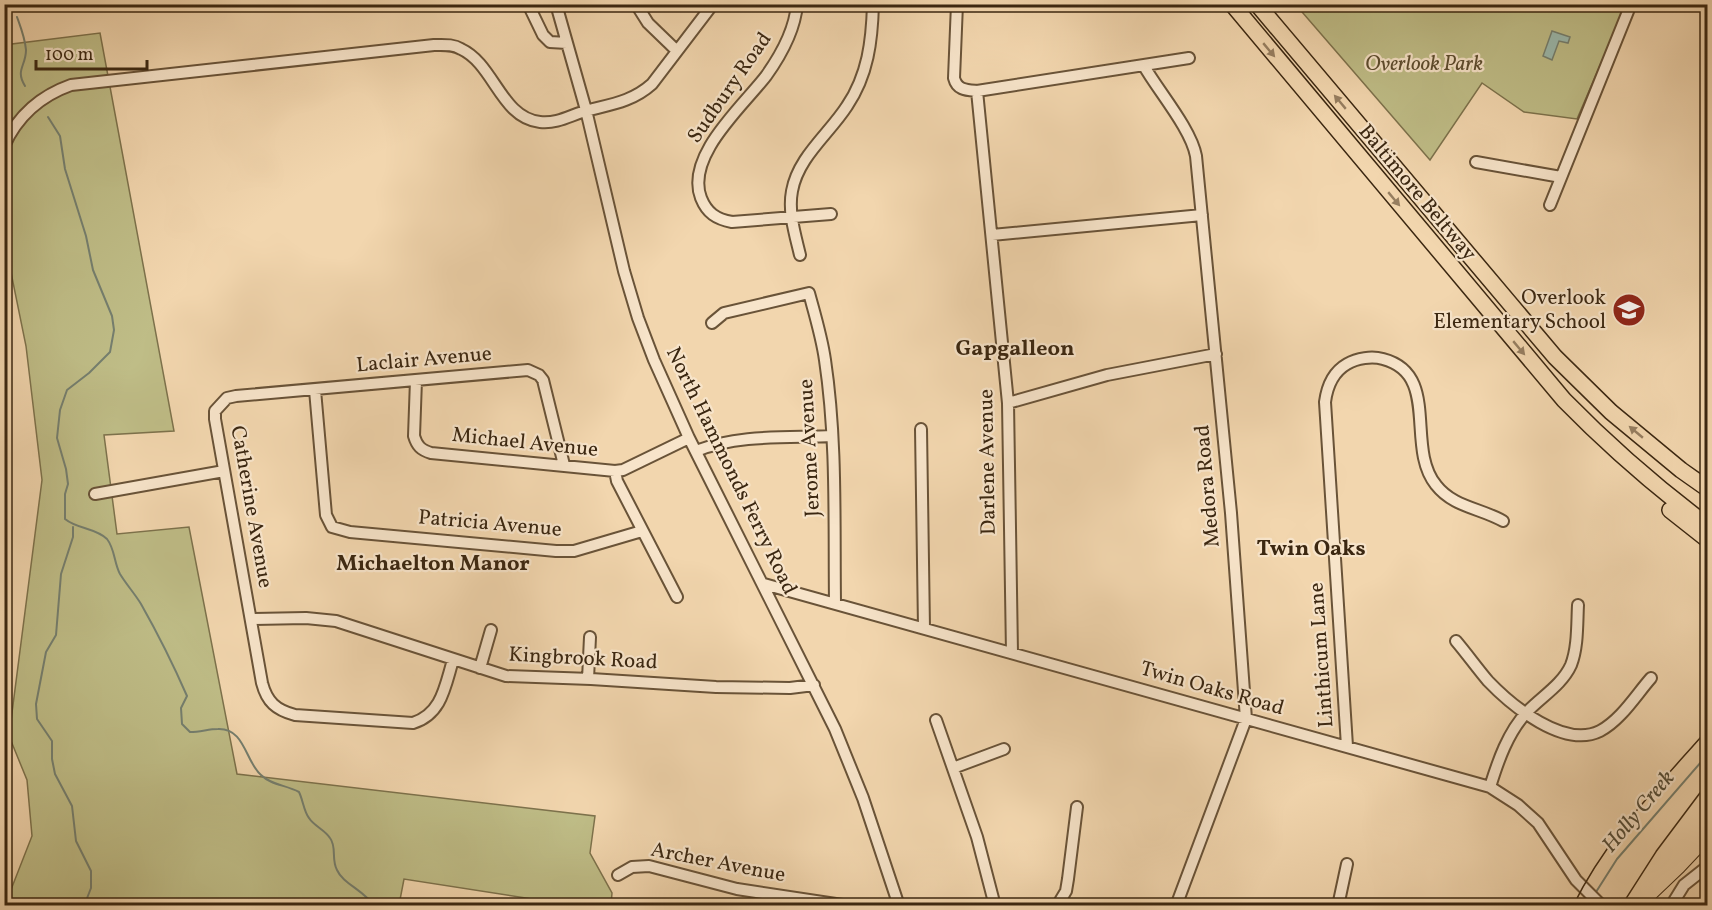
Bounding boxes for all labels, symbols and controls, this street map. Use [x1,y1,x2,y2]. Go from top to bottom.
street label: Sudbury Road [681,27,779,149]
scale bar [36,33,147,71]
one-way arrow [1262,42,1275,57]
text: 100 m [45,43,94,68]
park label: Overlook Park [1365,50,1483,79]
one-way arrow [1334,94,1347,110]
street label: Baltimore Beltway [1351,118,1483,268]
one-way arrow [1387,191,1400,206]
place label: Overlook Elementary School [1433,284,1607,337]
school or university icon: Overlook Elementary School [1611,292,1647,328]
district label: Gapgalleon [956,334,1074,365]
street label: Laclair Avenue [355,340,493,380]
one-way arrow [1513,340,1526,356]
street label: North Hammonds Ferry Road [658,342,804,600]
street label: Jerome Avenue [792,378,828,518]
street label: Darlene Avenue [972,389,1004,535]
street label: Michael Avenue [450,421,600,465]
street label: Medora Road [1188,423,1228,549]
street label: Catherine Avenue [222,424,280,590]
one-way arrow [1628,426,1644,439]
street label: Patricia Avenue [417,503,563,545]
district label: Twin Oaks [1256,534,1366,565]
district label: Michaelton Manor [336,549,530,580]
street label: Linthicum Lane [1302,581,1342,729]
street label: Kingbrook Road [508,641,658,677]
street label: Twin Oaks Road [1137,655,1287,723]
water label: Holly Creek [1595,764,1683,860]
street label: Archer Avenue [648,836,788,890]

